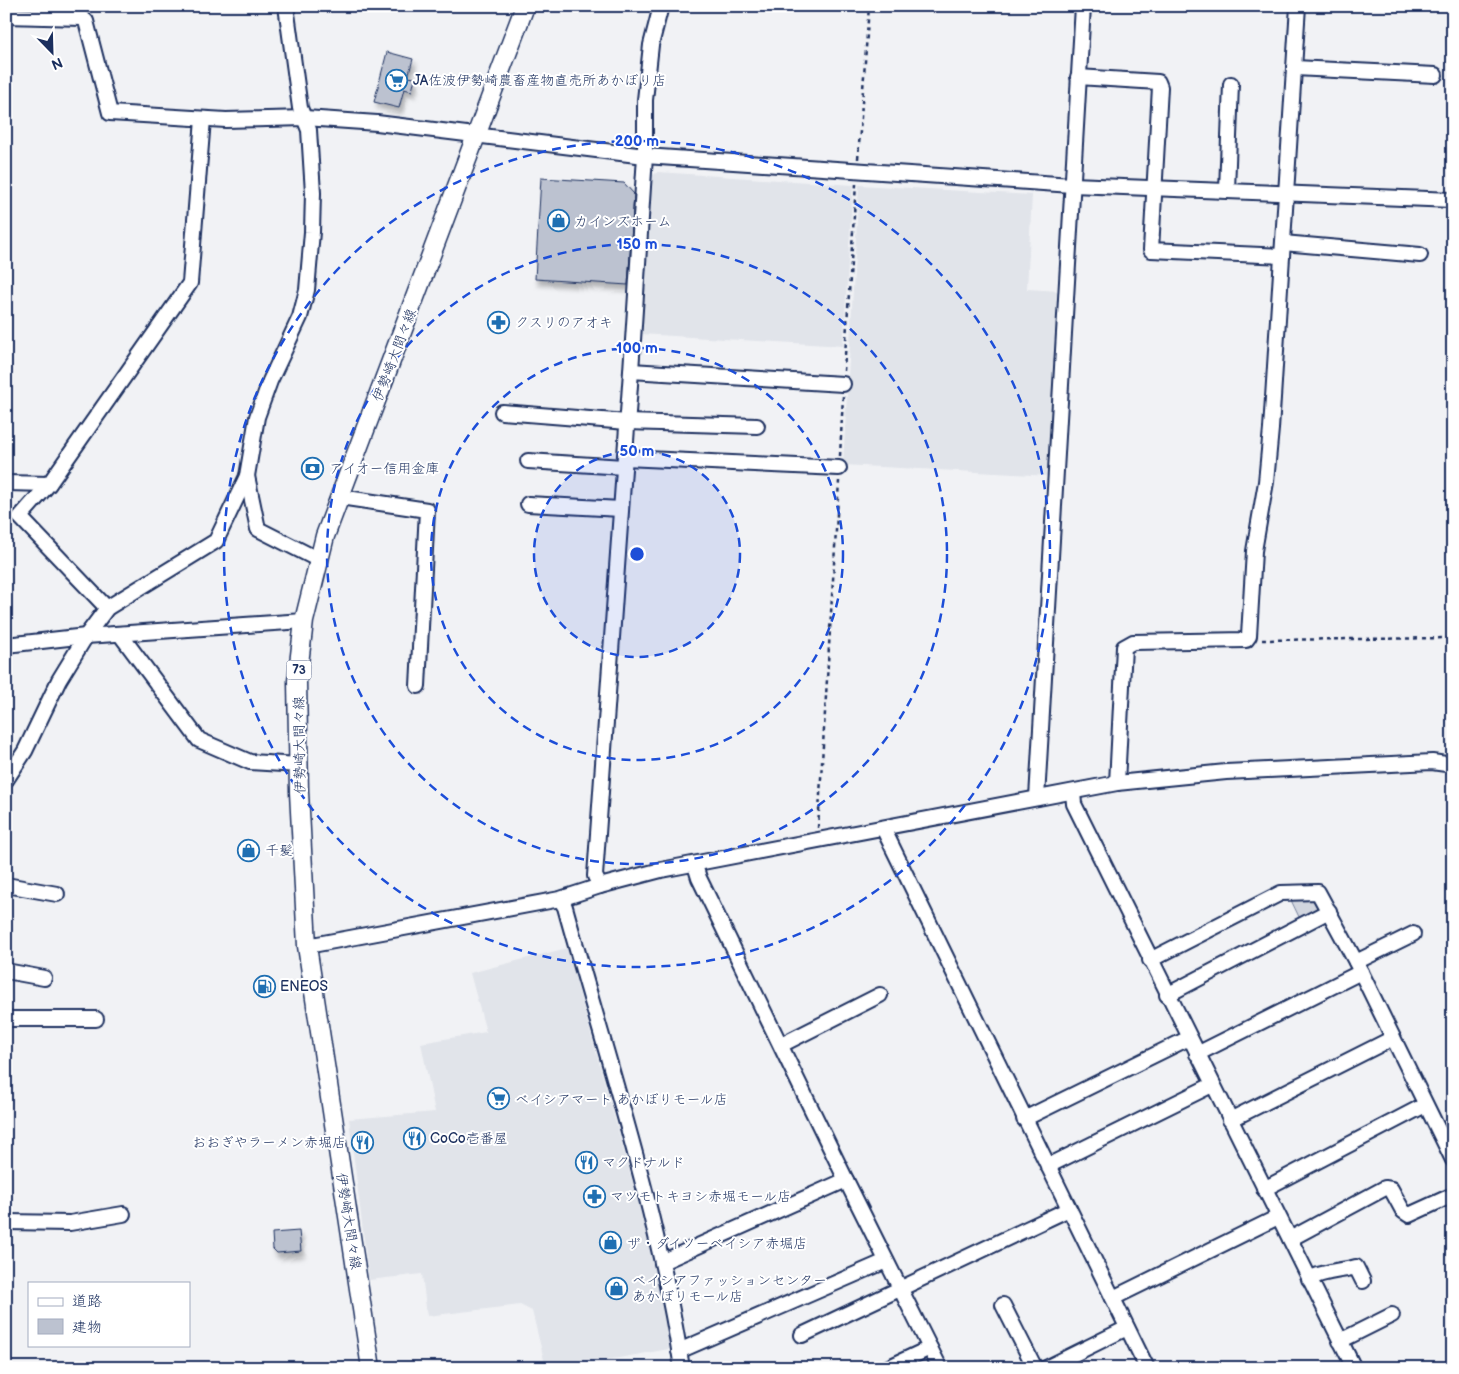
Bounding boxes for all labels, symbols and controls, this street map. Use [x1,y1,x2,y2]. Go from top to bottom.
north arrow [28,28,78,78]
text: N [49,54,65,73]
supermarket icon: JA佐波伊勢崎農畜産物直売所あかぼり店 [385,68,409,92]
place label: JA佐波伊勢崎農畜産物直売所あかぼり店 [413,72,666,89]
text: 200 m [615,132,659,151]
shop icon: カインズホーム [546,209,570,233]
place label: カインズホーム [574,213,671,230]
text: 150 m [616,235,658,254]
street label: 伊勢崎大間々線 [369,306,420,404]
pharmacy icon: クスリのアオキ [487,310,511,334]
place label: クスリのアオキ [515,314,613,331]
text: 100 m [616,339,658,358]
text: 50 m [620,442,655,461]
bank icon: アイオー信用金庫 [301,456,325,480]
place label: アイオー信用金庫 [329,460,440,477]
centre of rings [628,545,646,563]
road number: 73 [286,660,312,680]
street label: 伊勢崎大間々線 [290,696,309,794]
shop icon: 千髪 [237,838,261,862]
place label: 千髪 [265,842,293,859]
fuel station icon: ENEOS [252,974,276,998]
place label: ENEOS [280,978,328,995]
supermarket icon: ベイシアマート あかぼりモール店 [487,1087,511,1111]
place label: ベイシアマート あかぼりモール店 [515,1091,728,1108]
restaurant icon: CoCo壱番屋 [402,1126,426,1150]
restaurant icon: おおぎやラーメン赤堀店 [350,1130,374,1154]
place label: CoCo壱番屋 [430,1130,508,1147]
place label: おおぎやラーメン赤堀店 [192,1134,346,1151]
restaurant icon: マクドナルド [574,1150,598,1174]
place label: マクドナルド [602,1154,685,1171]
street label: 伊勢崎大間々線 [332,1171,365,1271]
pharmacy icon: マツモトキヨシ赤堀モール店 [582,1184,606,1208]
place label: マツモトキヨシ赤堀モール店 [610,1188,791,1205]
shop icon: ザ・ダイソーベイシア赤堀店 [599,1231,623,1255]
place label: ザ・ダイソーベイシア赤堀店 [627,1235,807,1252]
place label: ベイシアファッションセンター あかぼりモール店 [632,1272,827,1305]
shop icon: ベイシアファッションセンター あかぼりモール店 [604,1276,628,1300]
legend [28,1282,190,1346]
text: 道路 [72,1292,102,1311]
text: 建物 [72,1318,102,1337]

